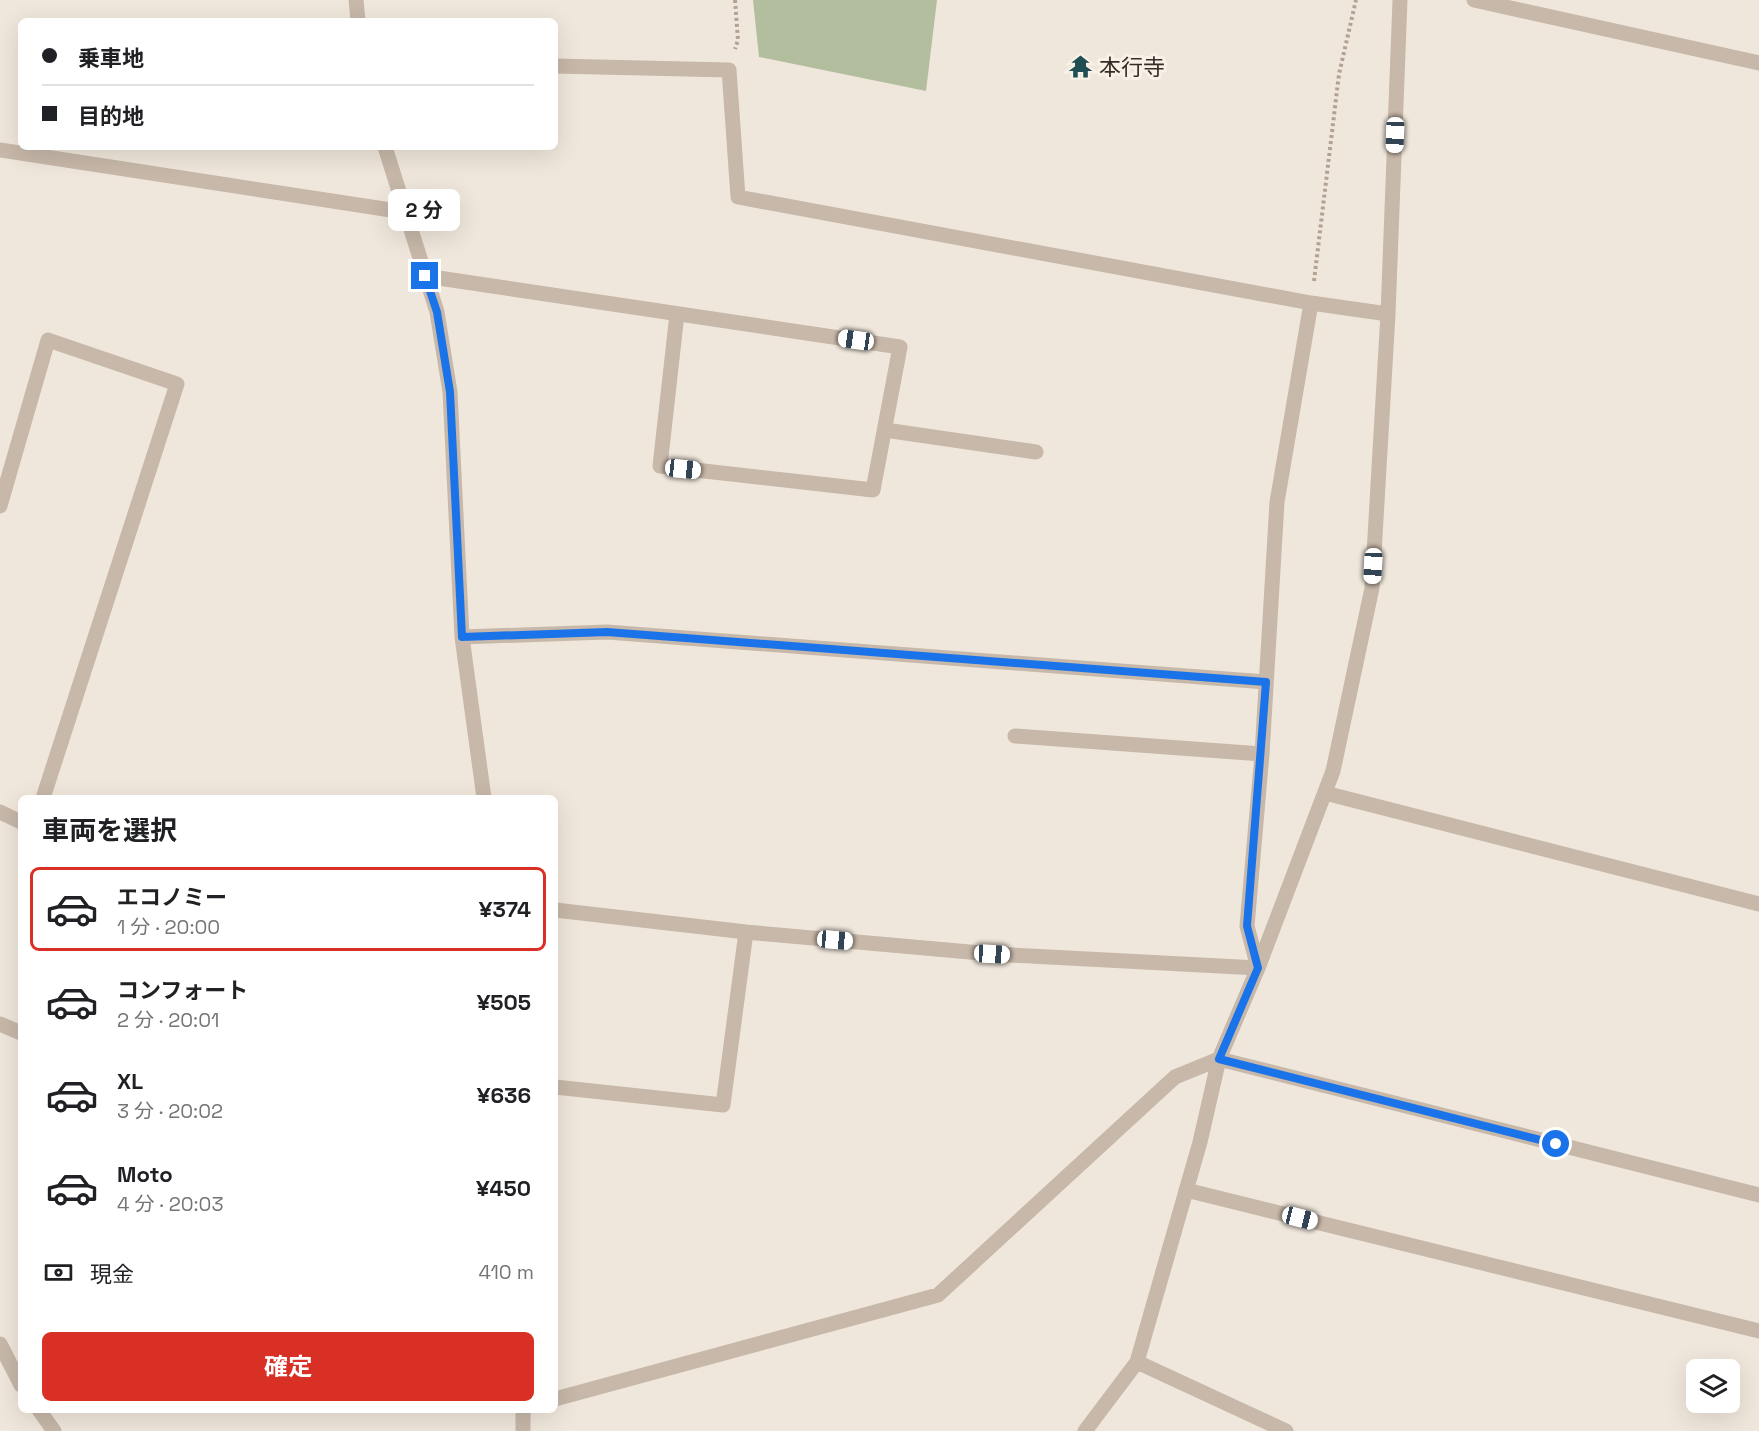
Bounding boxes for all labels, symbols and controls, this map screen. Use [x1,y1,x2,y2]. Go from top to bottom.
text: 乗車地 [78,44,144,72]
place label: 本行寺 [1099,53,1165,81]
temple icon: 本行寺 [1068,54,1094,80]
text: 目的地 [78,102,144,130]
car [1385,117,1405,153]
callout: 2 分 [389,189,461,231]
text: 2 分 [406,197,442,223]
route end [411,262,438,289]
car [837,329,875,351]
car [664,458,702,480]
car [1363,548,1383,584]
text: 車両を選択 [42,813,177,848]
icon: car [45,882,99,936]
text: エコノミー [117,883,227,911]
text: ¥374 [479,895,531,923]
text: 1 分 · 20:00 [117,914,220,940]
car [816,929,854,951]
car [974,944,1010,964]
icon: car [45,975,99,1029]
text: コンフォート [117,976,248,1004]
text: ¥505 [477,988,531,1016]
text: 2 分 · 20:01 [117,1007,219,1033]
text: XL [117,1067,143,1095]
icon: car [45,1068,99,1122]
text: ¥636 [477,1081,531,1109]
text: 3 分 · 20:02 [117,1098,223,1124]
route start [1542,1130,1569,1157]
text: Moto [117,1160,173,1188]
icon: car [45,1161,99,1215]
text: ¥450 [476,1174,531,1202]
text: 4 分 · 20:03 [117,1191,224,1217]
car [1280,1205,1320,1231]
icon: cash [42,1256,75,1289]
text: 410 m [478,1259,534,1285]
text: 現金 [90,1260,134,1288]
button: 確定 [42,1332,534,1401]
map controls [1686,1359,1740,1413]
button: layers [1686,1359,1740,1413]

